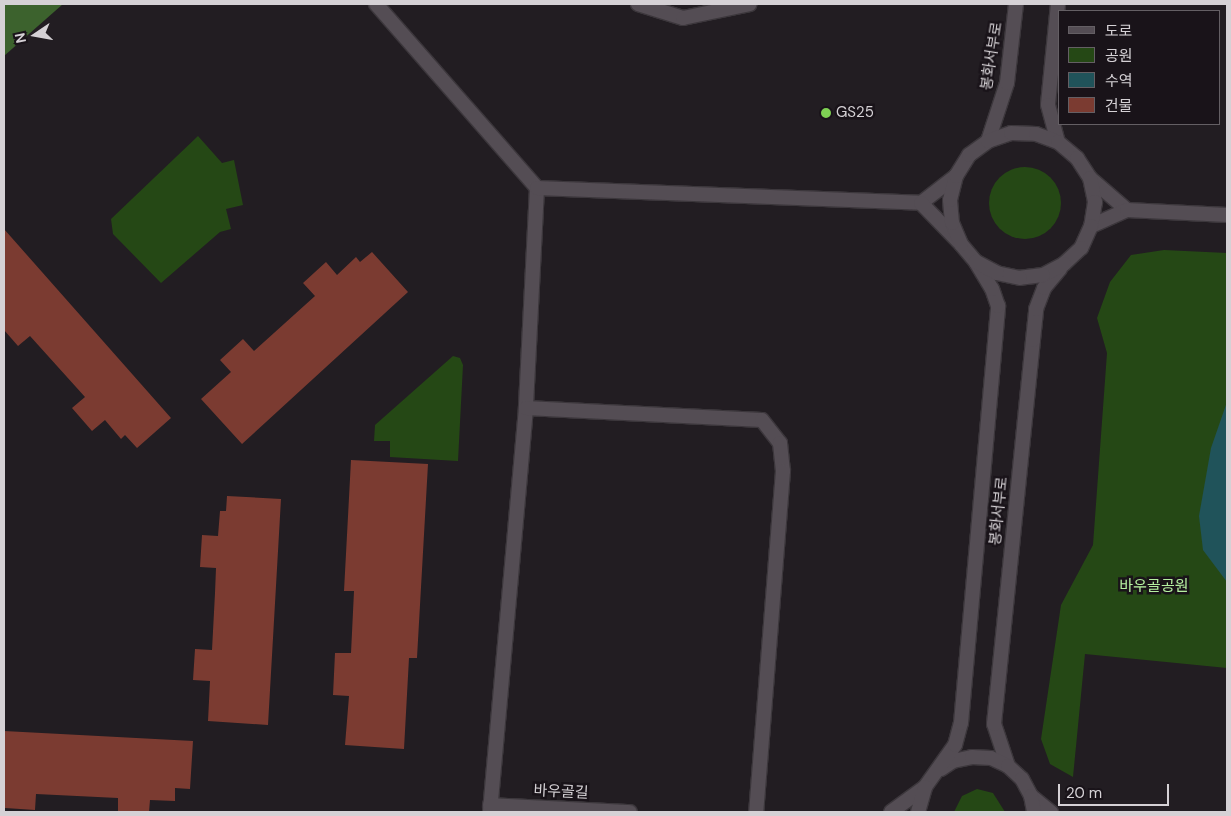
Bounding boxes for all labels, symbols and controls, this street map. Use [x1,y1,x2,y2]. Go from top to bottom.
north arrow [10,10,60,60]
legend [1058,10,1221,125]
street label: 봉화서부로 [978,21,1006,91]
text: 도로 [1105,21,1133,41]
text: N [10,31,30,45]
text: 공원 [1105,46,1133,66]
text: 수역 [1105,71,1133,91]
text: 건물 [1105,96,1133,116]
place label: GS25 [836,104,874,122]
marker: GS25 [820,107,832,119]
street label: 봉화서부로 [986,476,1012,546]
park label: 바우골공원 [1120,578,1188,596]
scale bar [1061,774,1172,806]
street label: 바우골길 [533,782,589,802]
text: 20 m [1066,783,1102,803]

